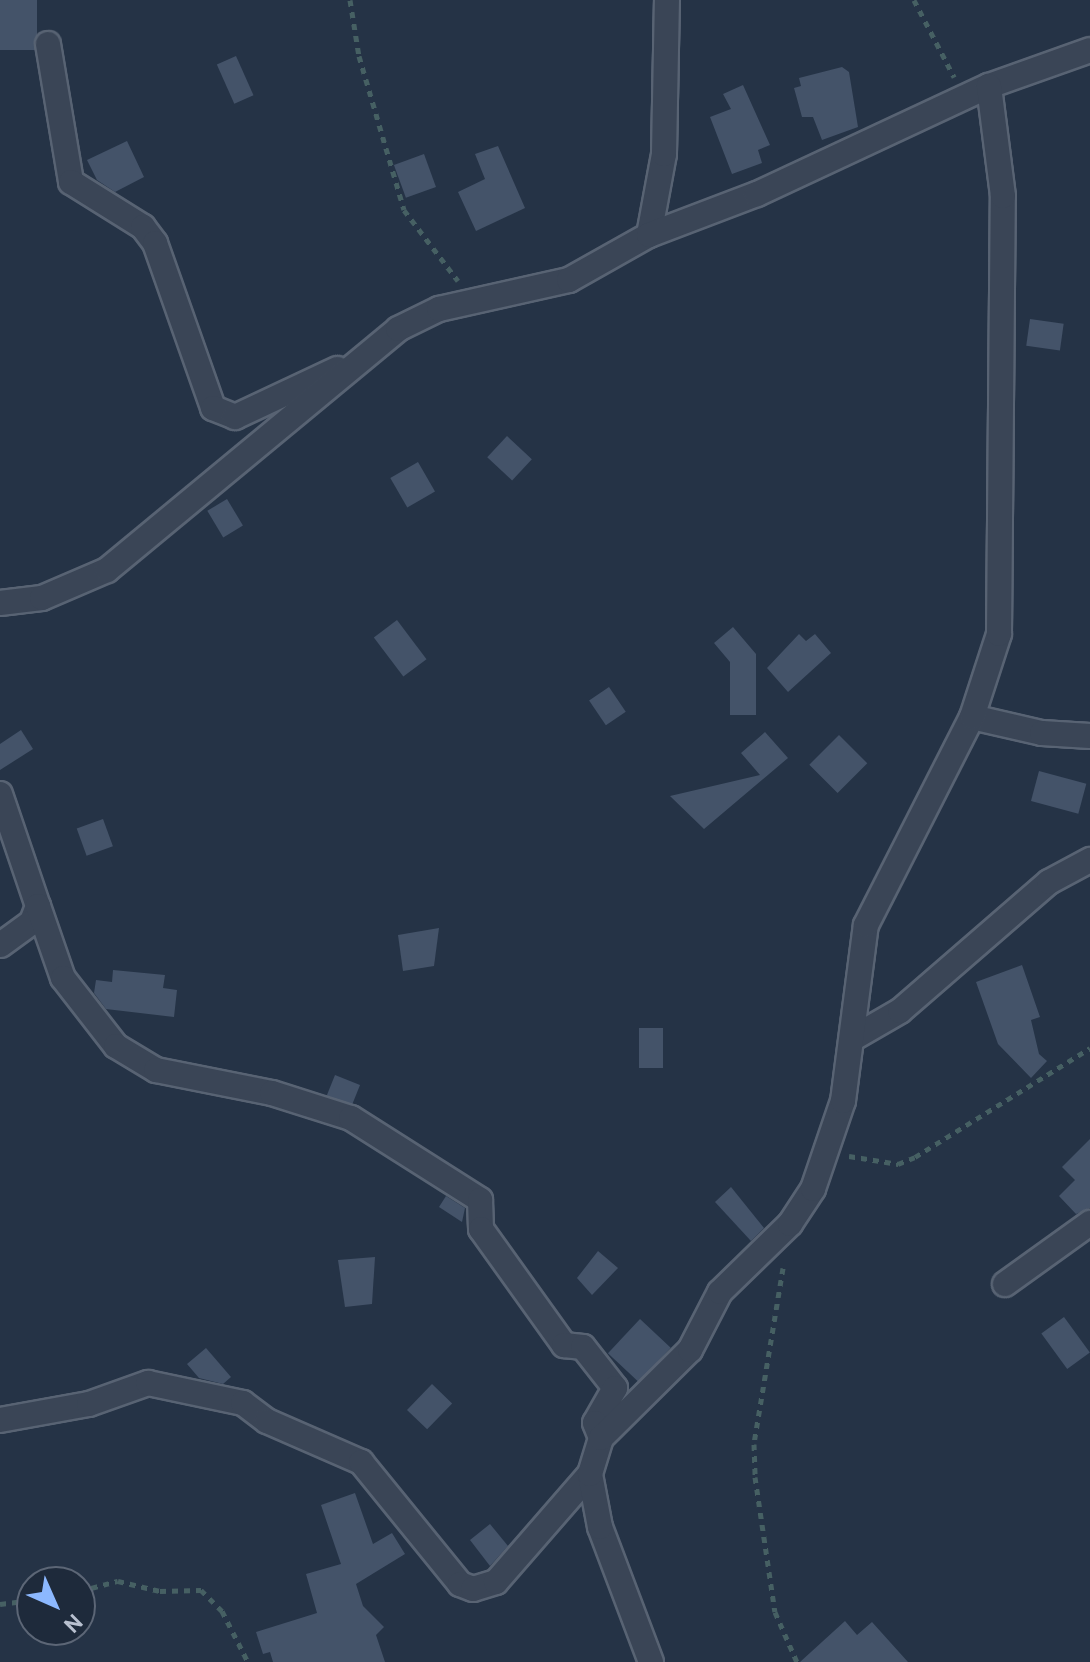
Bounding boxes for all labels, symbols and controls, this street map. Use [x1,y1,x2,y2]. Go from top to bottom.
north arrow [16,1566,96,1646]
text: N [57,1607,87,1637]

